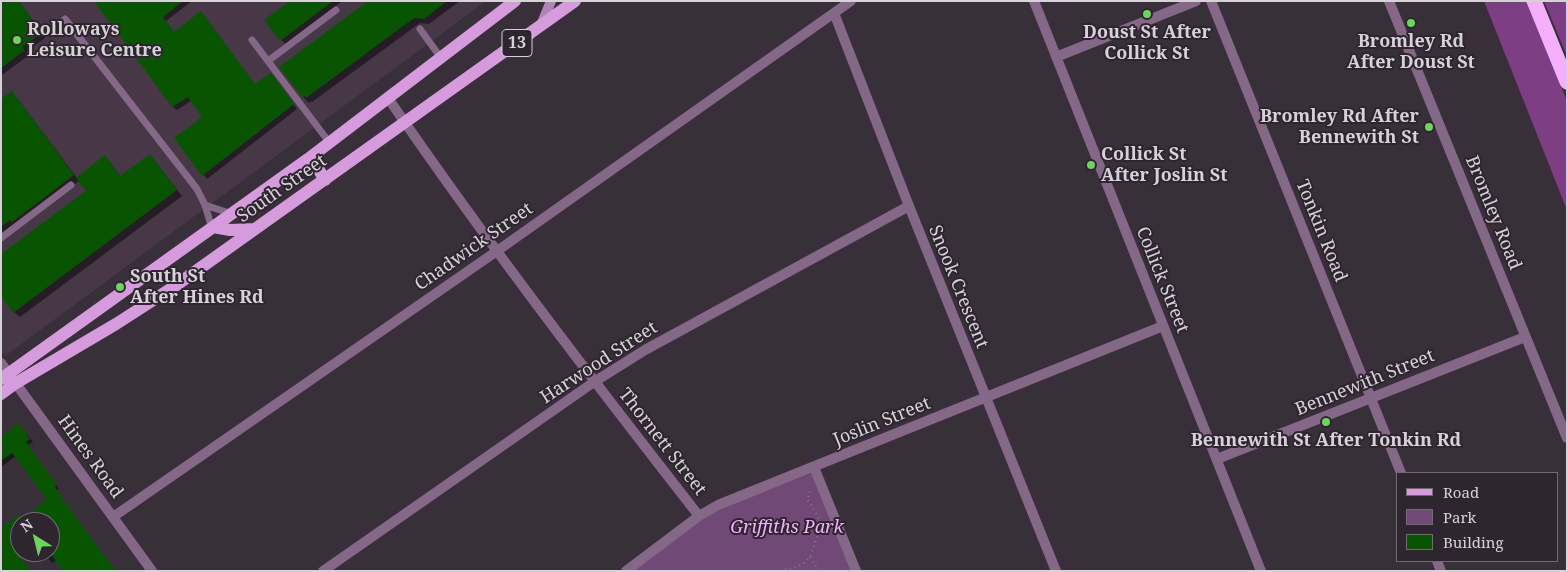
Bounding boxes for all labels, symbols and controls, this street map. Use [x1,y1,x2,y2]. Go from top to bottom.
marker: Doust St After Collick St [1141,8,1153,20]
marker: Bromley Rd After Doust St [1405,17,1417,29]
place label: Rolloways Leisure Centre [27,19,162,62]
place label: Doust St After Collick St [1083,22,1211,64]
road number: 13 [502,29,532,56]
place label: Bromley Rd After Doust St [1347,31,1475,74]
marker: Rolloways Leisure Centre [11,34,23,46]
place label: Bromley Rd After Bennewith St [1260,106,1419,148]
marker: Bromley Rd After Bennewith St [1423,121,1435,133]
place label: Collick St After Joslin St [1101,144,1227,186]
street label: South Street [233,150,331,228]
street label: Bromley Road [1460,153,1526,273]
marker: Collick St After Joslin St [1085,159,1097,171]
street label: Tonkin Road [1291,177,1351,285]
street label: Chadwick Street [411,198,537,296]
street label: Snook Crescent [923,222,993,352]
street label: Collick Street [1131,224,1193,336]
place label: South St After Hines Rd [130,266,264,308]
marker: South St After Hines Rd [114,281,126,293]
street label: Harwood Street [536,317,662,409]
street label: Bennewith Street [1292,345,1438,421]
street label: Thornett Street [613,384,711,500]
street label: Joslin Street [830,393,934,451]
street label: Hines Road [53,411,127,503]
marker: Bennewith St After Tonkin Rd [1320,416,1332,428]
place label: Bennewith St After Tonkin Rd [1191,430,1461,452]
legend [1396,472,1558,562]
text: Road [1443,482,1479,502]
text: Park [1443,507,1476,527]
north arrow [10,512,60,562]
text: N [16,514,37,536]
park label: Griffiths Park [730,517,844,539]
text: Building [1443,532,1504,552]

